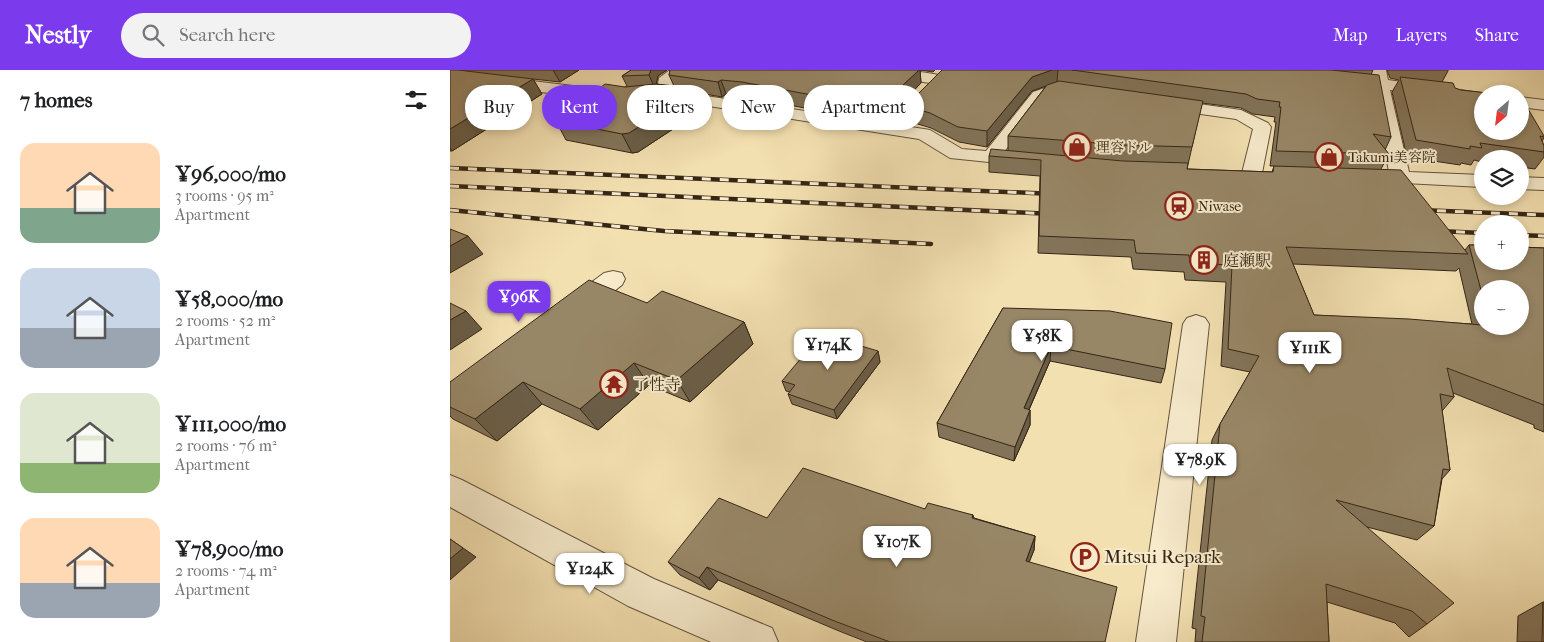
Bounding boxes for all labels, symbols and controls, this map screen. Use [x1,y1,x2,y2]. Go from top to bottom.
search box [121,13,471,58]
text: Nestly [25,21,91,49]
icon: search [139,21,167,49]
text: Search here [179,24,275,46]
text: Map [1333,25,1367,46]
text: Layers [1395,25,1447,46]
text: Share [1475,25,1519,46]
chip: Buy [465,85,532,130]
chip: Rent [542,85,617,130]
chip: Filters [627,85,712,130]
chip: New [722,85,794,130]
chip: Apartment [804,85,924,130]
north arrow [1474,85,1529,140]
map controls [1474,85,1529,335]
icon: filters [402,86,430,114]
text: 7 homes [20,88,92,112]
shop icon: 理容ドル [1062,132,1092,162]
place label: 理容ドル [1096,139,1152,156]
shop icon: Takumi美容院 [1314,142,1344,172]
place label: Takumi美容院 [1348,149,1436,166]
button: layers [1474,150,1529,205]
text: ¥96,000/mo [175,162,286,186]
icon: home [60,163,120,223]
text: 3 rooms · 95 m² [175,186,274,205]
station icon: Niwase [1164,191,1194,221]
place label: Niwase [1198,198,1241,215]
text: Apartment [175,205,250,224]
button: + [1474,215,1529,270]
building icon: 庭瀬駅 [1189,245,1219,275]
place label: 庭瀬駅 [1223,251,1271,270]
pin: ¥96K [489,280,549,323]
button: − [1474,280,1529,335]
text: ¥58,000/mo [175,287,283,311]
text: ¥96K [498,287,540,306]
icon: home [60,288,120,348]
text: 2 rooms · 52 m² [175,311,275,330]
pin: ¥58K [1012,320,1072,362]
text: ¥58K [1022,326,1062,345]
pin: ¥174K [793,328,863,371]
text: Apartment [175,330,250,349]
pin: ¥111K [1275,332,1345,374]
text: ¥174K [805,335,851,354]
text: ¥111K [1289,338,1331,357]
temple icon: 了性寺 [599,369,629,399]
place label: 了性寺 [633,375,681,394]
text: ¥111,000/mo [175,412,286,436]
icon: home [60,413,120,473]
text: 2 rooms · 76 m² [175,436,276,455]
pin: ¥78.9K [1159,444,1241,486]
text: ¥78.9K [1174,450,1226,469]
text: Apartment [175,455,250,474]
pin: ¥107K [862,526,932,568]
text: ¥107K [874,532,920,551]
text: ¥78,900/mo [175,537,283,561]
icon: home [60,538,120,598]
parking icon: Mitsui Repark [1070,542,1100,572]
place label: Mitsui Repark [1104,546,1221,568]
pin: ¥124K [555,552,625,595]
text: ¥124K [566,559,614,578]
text: 2 rooms · 74 m² [175,561,277,580]
text: Apartment [175,580,250,599]

